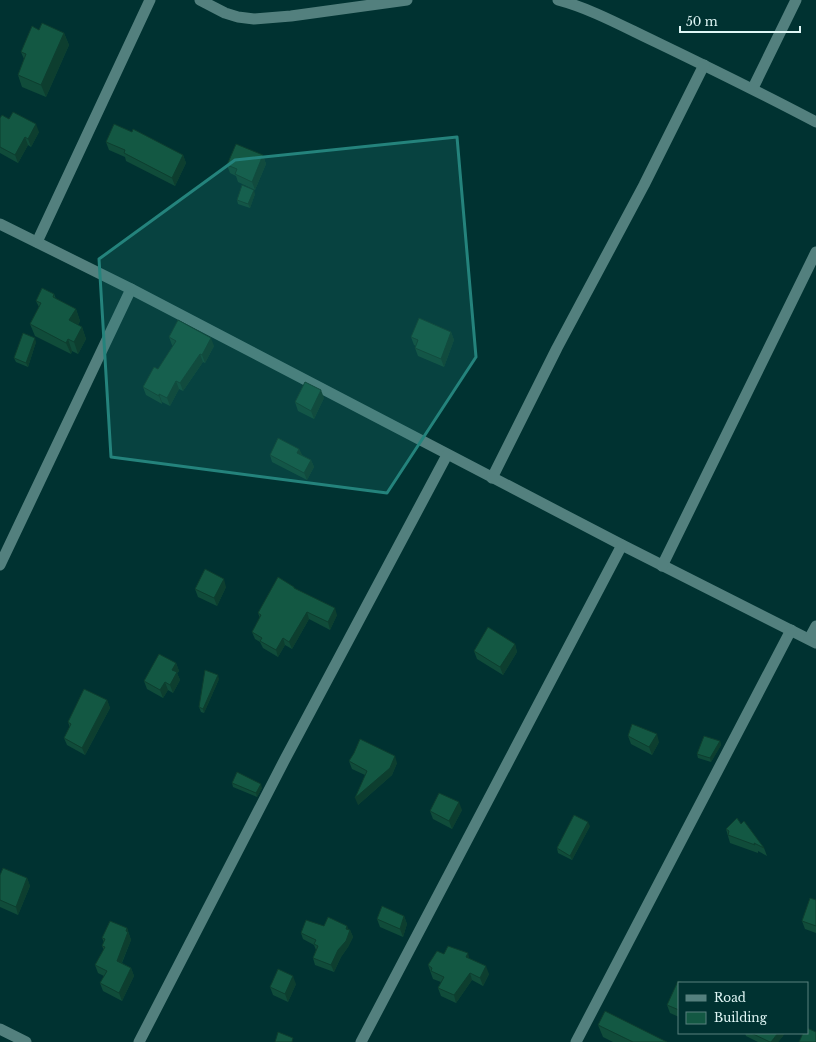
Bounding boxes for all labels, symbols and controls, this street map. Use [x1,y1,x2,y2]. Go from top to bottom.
scale bar [680,8,800,34]
text: 50 m [686,14,718,29]
legend [678,982,808,1034]
text: Road [714,990,746,1005]
text: Building [714,1010,768,1025]

